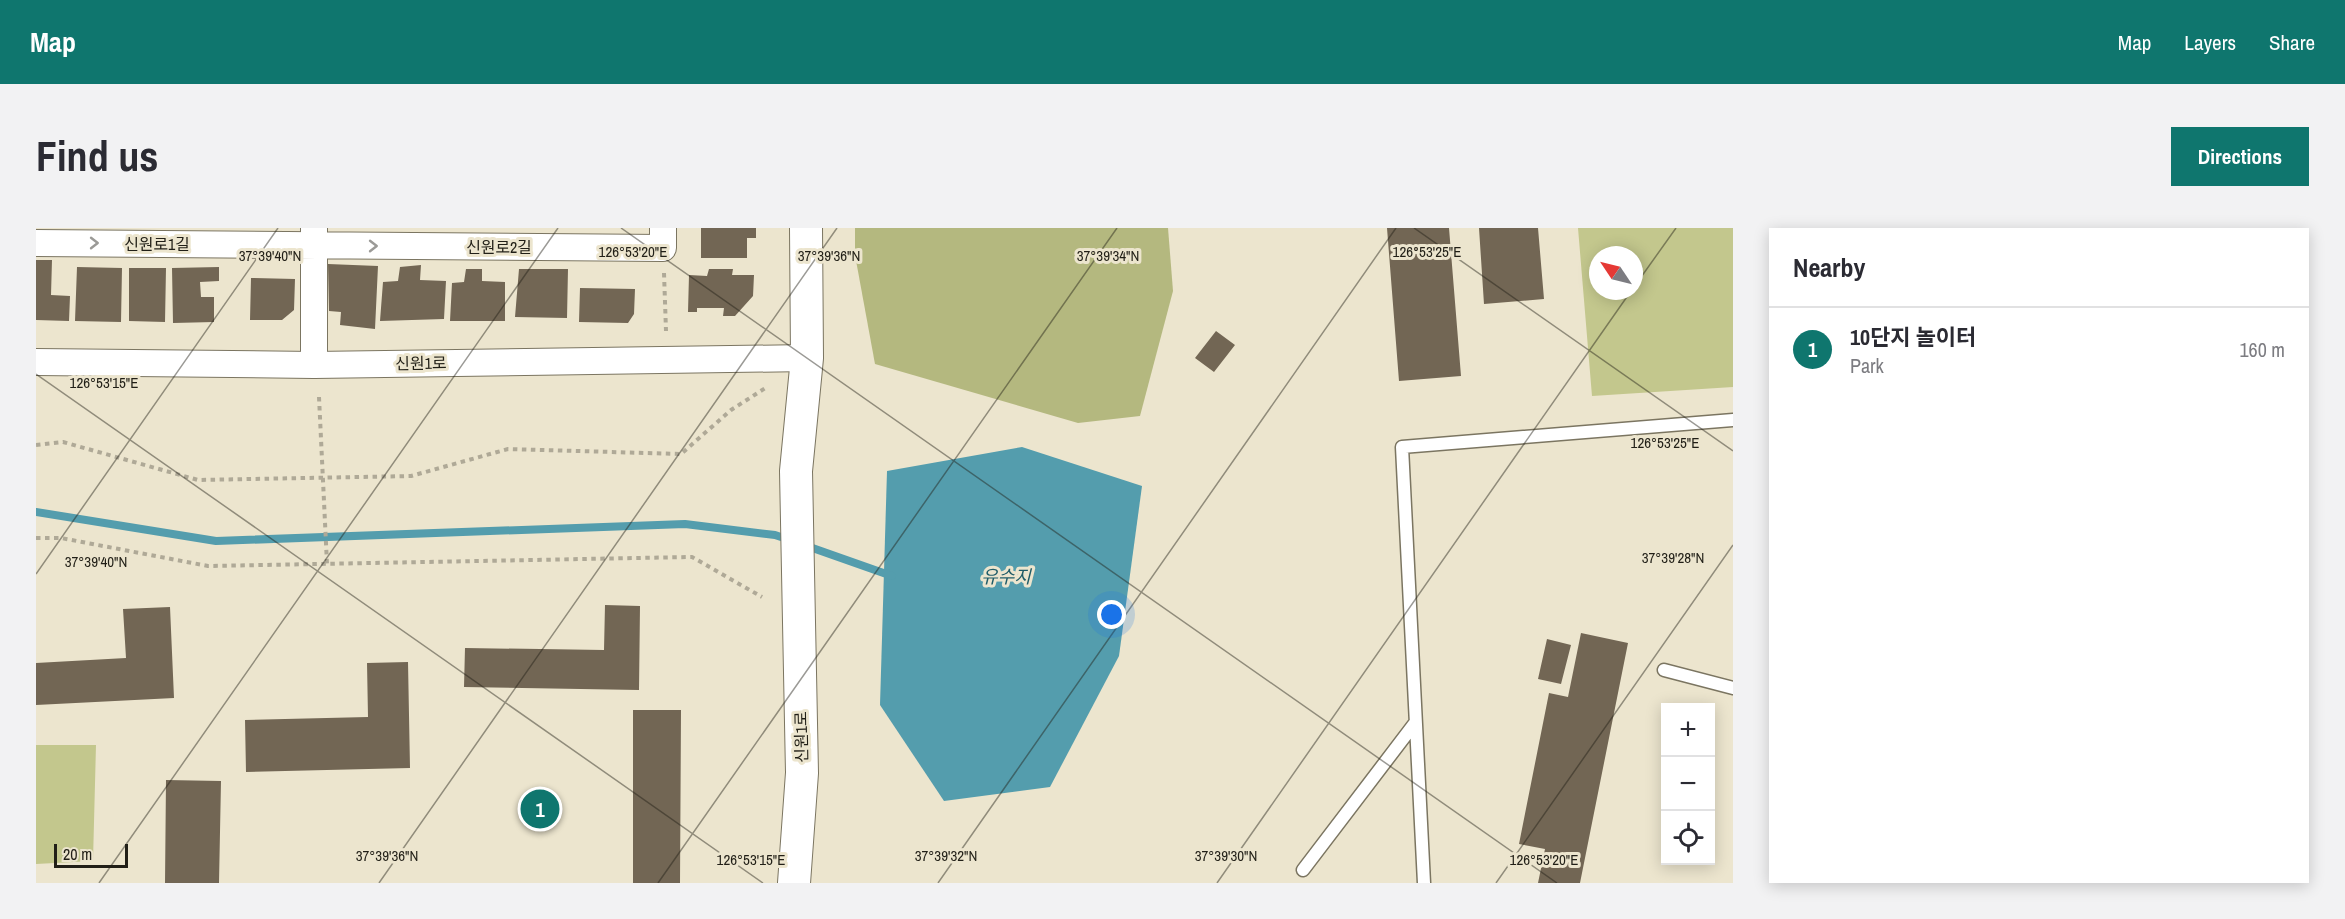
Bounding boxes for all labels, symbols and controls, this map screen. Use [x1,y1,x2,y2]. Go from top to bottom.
text: Map [30,23,76,61]
text: Map [2118,28,2151,57]
text: Layers [2184,28,2236,57]
text: Share [2269,28,2315,57]
button: Directions [2171,127,2309,186]
text: Find us [36,128,158,184]
street label: 신원로1길 [124,233,190,255]
street label: 신원로2길 [466,236,532,258]
one-way arrow [90,237,99,249]
one-way arrow [368,240,377,252]
text: 126°53'20"E [599,241,667,262]
text: 126°53'25"E [1393,241,1461,262]
text: 37°39'40"N [239,245,301,266]
text: 37°39'36"N [798,245,860,266]
text: 37°39'34"N [1077,245,1139,266]
north arrow [1589,246,1643,300]
text: Nearby [1793,250,1865,285]
text: 10단지 놀이터 [1850,322,1976,352]
text: 1 [1808,336,1817,363]
text: 160 m [2239,336,2285,363]
street label: 신원1로 [395,352,447,374]
text: Park [1850,352,1884,379]
text: 126°53'15"E [70,372,138,393]
text: 126°53'25"E [1631,432,1699,453]
text: 37°39'28"N [1642,547,1704,568]
text: 37°39'40"N [65,551,127,572]
water label: 유수지 [981,564,1032,589]
your location [1097,600,1126,629]
map controls [1661,703,1715,865]
button: + [1661,703,1715,757]
street label: 신원1로 [790,711,812,763]
button: − [1661,757,1715,811]
pin: 1 [520,786,560,832]
button: locate [1661,811,1715,865]
scale bar [54,841,128,868]
text: 20 m [63,843,92,865]
text: 37°39'36"N [356,845,418,866]
text: 37°39'32"N [915,845,977,866]
text: 37°39'30"N [1195,845,1257,866]
text: 126°53'15"E [717,849,785,870]
text: 126°53'20"E [1510,849,1578,870]

